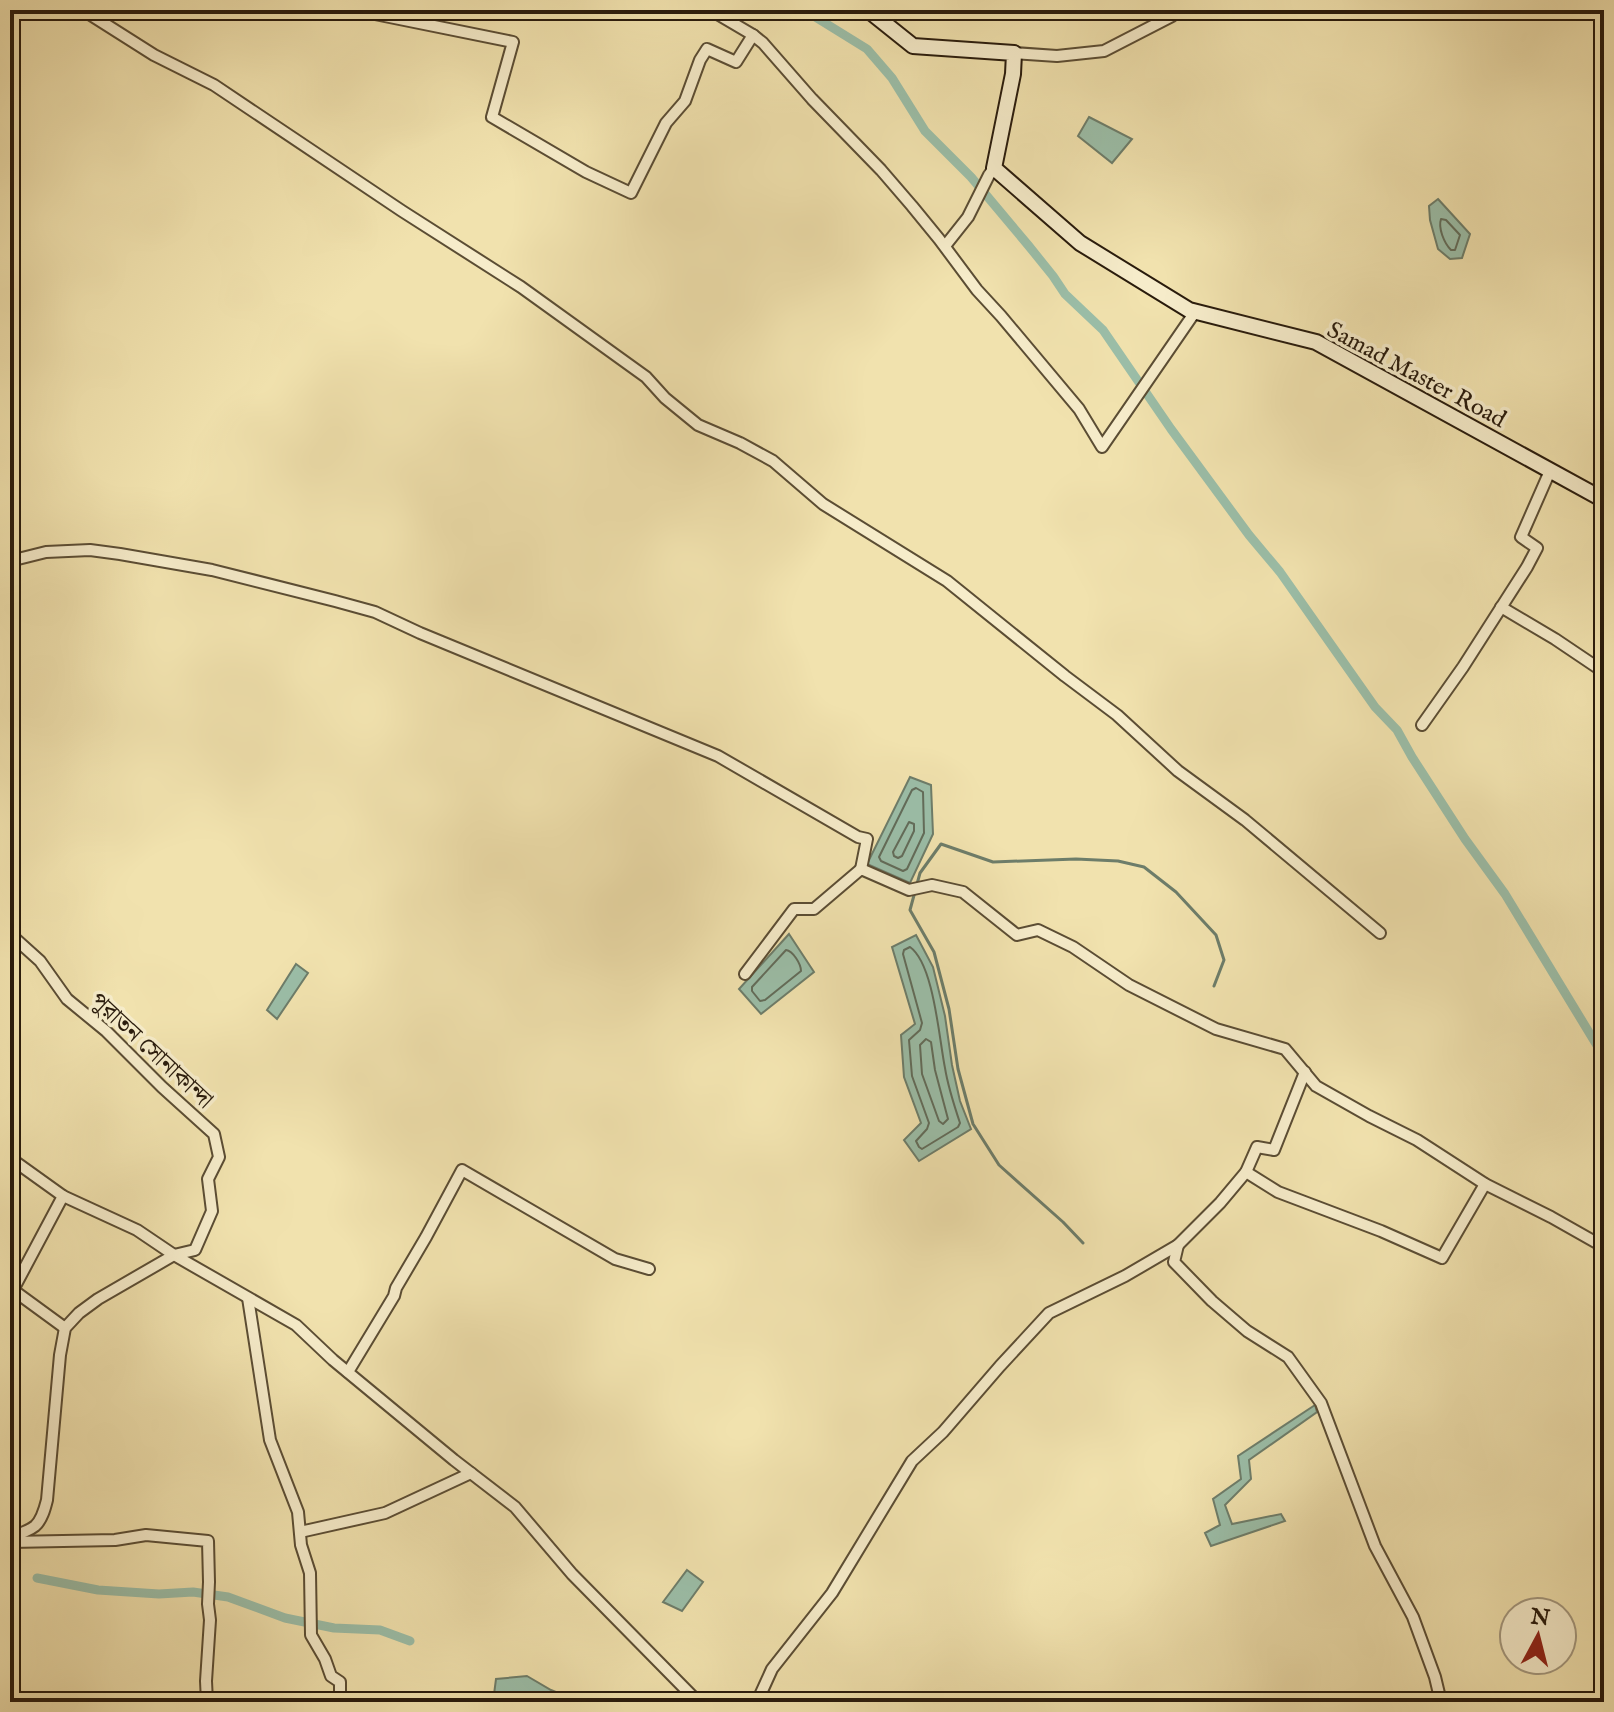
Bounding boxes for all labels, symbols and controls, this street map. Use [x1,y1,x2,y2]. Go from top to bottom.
street label: Samad Master Road [1321,315,1511,436]
street label: পুরাতন সোনাকান্দা [83,986,219,1116]
north arrow [1498,1596,1578,1676]
text: N [1528,1603,1551,1633]

